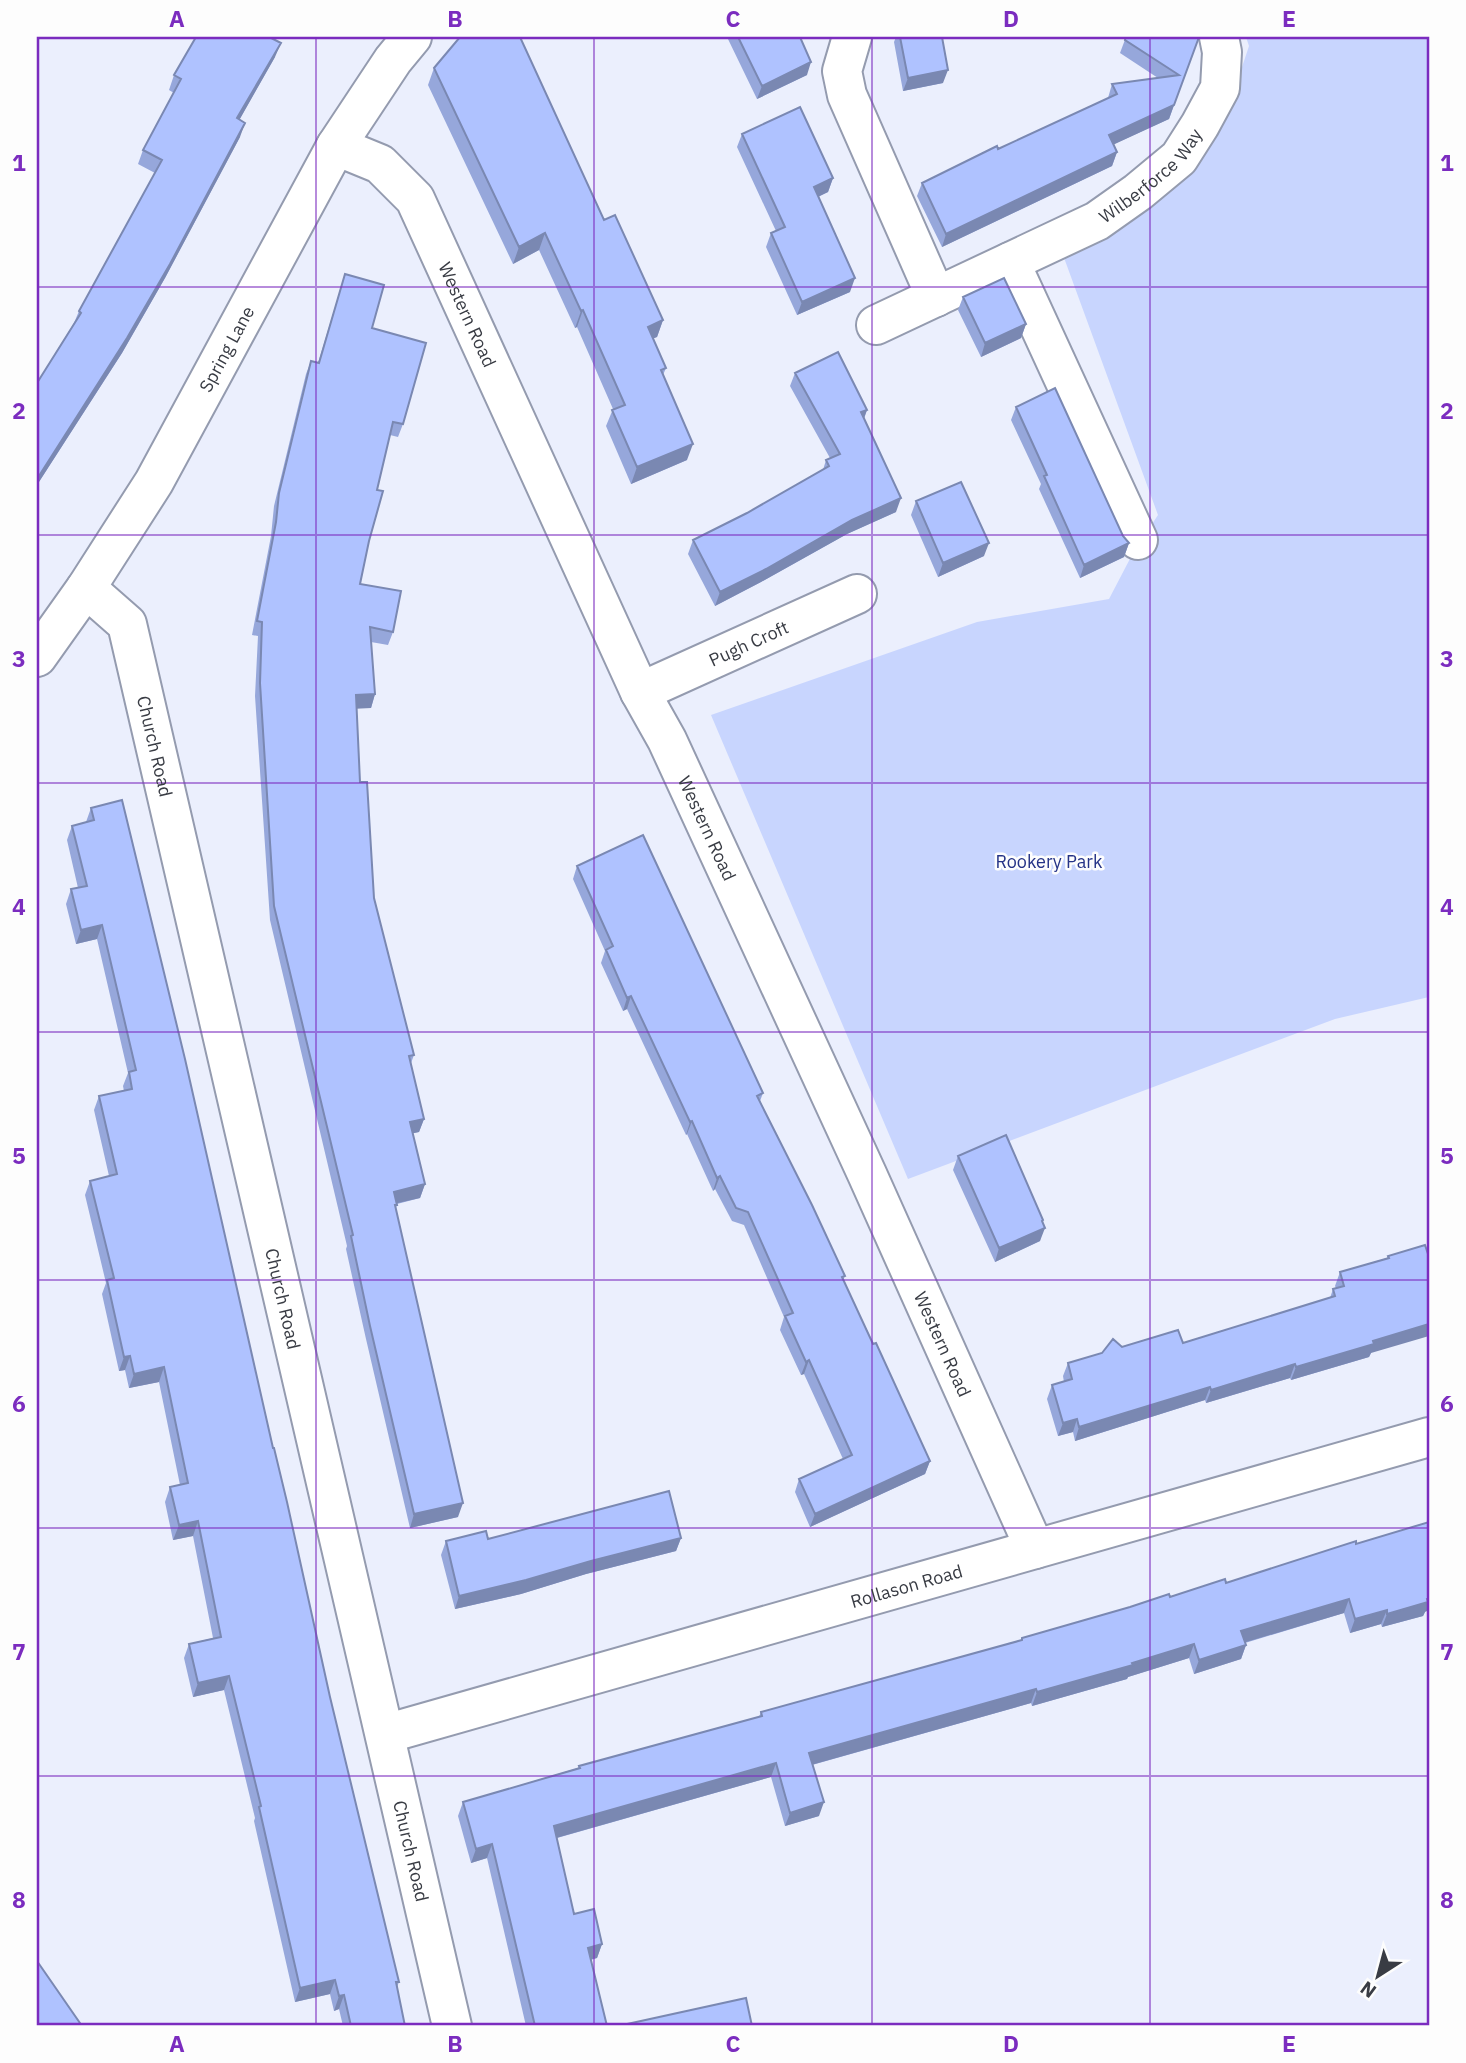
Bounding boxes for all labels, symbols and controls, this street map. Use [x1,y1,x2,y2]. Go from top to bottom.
text: A [169,3,185,33]
text: B [447,3,463,33]
text: C [726,3,741,33]
text: D [1003,3,1019,33]
text: E [1282,3,1296,33]
street label: Wilberforce Way [1094,124,1207,228]
text: 1 [12,147,26,177]
text: 1 [1440,147,1454,177]
street label: Western Road [434,258,502,371]
street label: Spring Lane [193,302,259,396]
text: 2 [12,395,26,425]
text: 2 [1440,395,1454,425]
street label: Pugh Croft [705,615,792,671]
text: 3 [12,643,26,673]
text: 3 [1440,643,1454,673]
street label: Church Road [132,693,178,799]
street label: Western Road [674,772,742,884]
park label: Rookery Park [996,850,1103,873]
text: 4 [12,891,26,921]
text: 4 [1440,891,1454,921]
text: 5 [12,1140,26,1170]
text: 5 [1440,1140,1454,1170]
street label: Church Road [261,1246,306,1351]
street label: Western Road [910,1288,977,1400]
text: 6 [12,1388,26,1418]
text: 6 [1440,1388,1454,1418]
street label: Rollason Road [848,1559,965,1613]
text: 7 [12,1636,26,1666]
text: 7 [1440,1636,1454,1666]
street label: Church Road [389,1798,434,1904]
text: 8 [12,1884,26,1914]
text: 8 [1440,1884,1454,1914]
north arrow [1344,1940,1414,2010]
text: N [1355,1976,1381,2004]
text: A [169,2028,185,2058]
text: B [447,2028,463,2058]
text: C [726,2028,741,2058]
text: D [1003,2028,1019,2058]
text: E [1282,2028,1296,2058]

